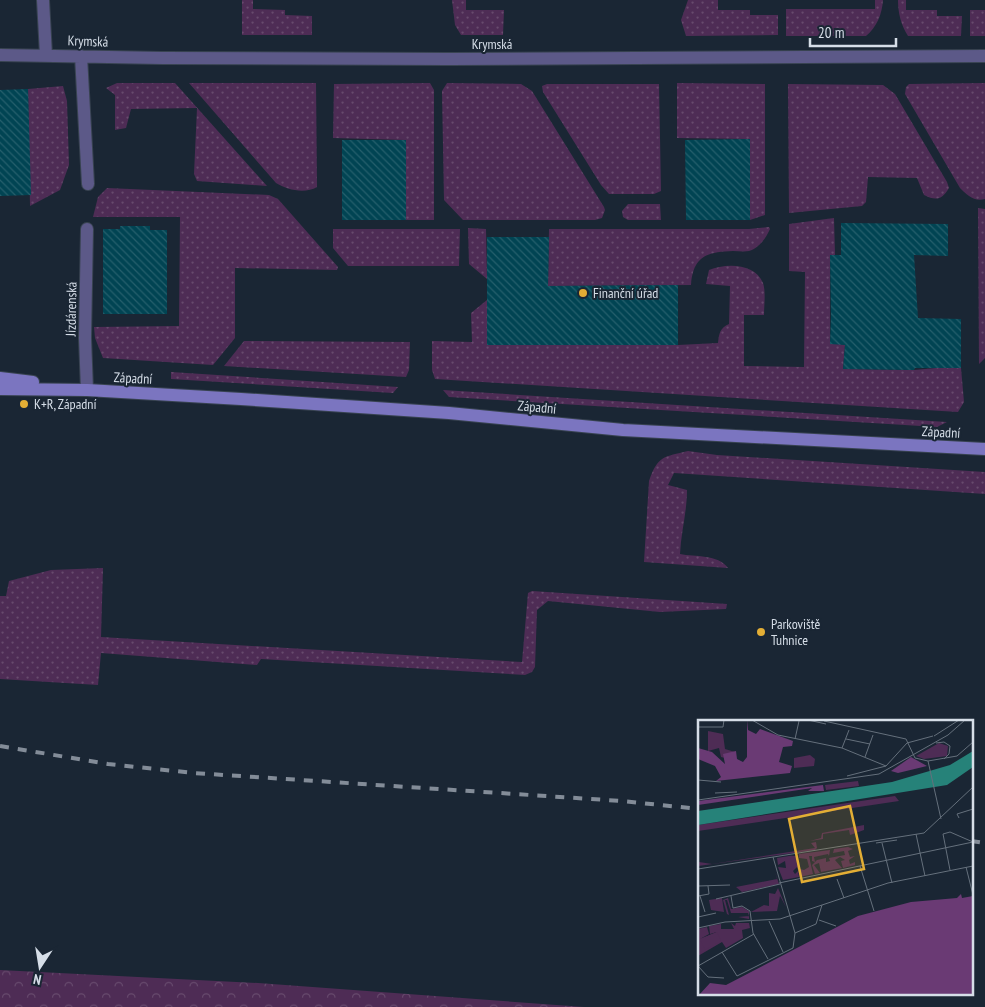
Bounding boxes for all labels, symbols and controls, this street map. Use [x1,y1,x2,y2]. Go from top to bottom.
scale bar [810,15,896,47]
text: 20 m [818,23,844,42]
street label: Krymská [67,31,109,51]
street label: Krymská [472,35,512,53]
street label: Jízdárenská [62,282,80,337]
place label: Finanční úřad [593,284,658,302]
marker: Finanční úřad [577,287,589,299]
street label: Západní [113,368,153,388]
place label: K+R, Západní [34,395,97,413]
street label: Západní [517,396,557,418]
marker: K+R, Západní [18,398,30,410]
street label: Západní [921,422,961,442]
place label: Parkoviště Tuhnice [771,615,821,649]
marker: Parkoviště Tuhnice [755,626,767,638]
inset map [698,720,972,994]
north arrow [15,942,65,992]
text: N [32,970,43,989]

